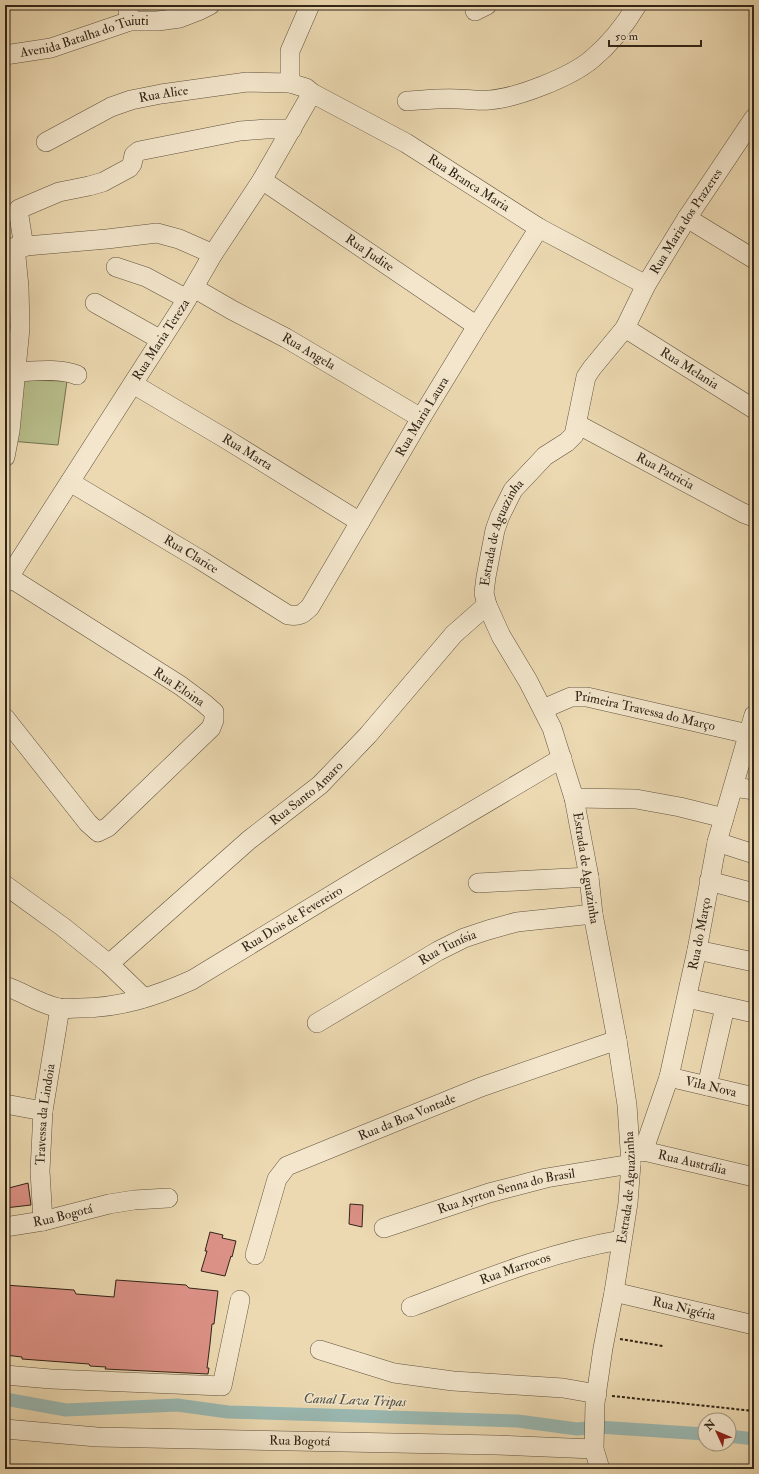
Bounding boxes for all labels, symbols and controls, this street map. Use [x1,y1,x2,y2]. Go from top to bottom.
street label: Avenida Batalha do Tuiuti [18,13,149,61]
scale bar [609,22,701,48]
text: 50 m [615,29,639,44]
street label: Rua Alice [137,82,190,106]
street label: Rua Branca Maria [425,151,513,216]
street label: Rua Maria dos Prazeres [646,165,726,277]
street label: Rua Judite [342,231,397,275]
street label: Rua Maria Tereza [129,296,193,383]
street label: Rua Angela [279,329,339,374]
street label: Rua Melania [657,344,722,393]
street label: Rua Maria Laura [392,373,452,459]
street label: Rua Marta [219,431,276,474]
street label: Rua Patricia [633,449,697,494]
street label: Estrada de Aguazinha [477,475,527,587]
street label: Rua Clarice [161,532,222,577]
street label: Rua Eloina [150,664,208,710]
street label: Primeira Travessa do Março [575,689,717,734]
street label: Rua Santo Amaro [267,758,346,829]
street label: Estrada de Aguazinha [569,811,603,926]
street label: Rua Dois de Fevereiro [239,882,345,956]
street label: Rua do Março [685,896,715,971]
street label: Rua Tunísia [416,926,479,969]
street label: Travessa da Lindoia [32,1062,59,1165]
street label: Vila Nova [683,1073,739,1101]
street label: Rua da Boa Vontade [356,1090,459,1144]
street label: Estrada de Aguazinha [614,1130,639,1245]
street label: Rua Austrália [656,1147,729,1178]
street label: Rua Ayrton Senna do Brasil [436,1165,577,1218]
street label: Rua Bogotá [32,1200,95,1230]
street label: Rua Marrocos [478,1249,553,1288]
street label: Rua Nigéria [651,1293,718,1324]
water label: Canal Lava Tripas [303,1390,408,1410]
north arrow [697,1412,737,1452]
text: N [701,1417,719,1434]
street label: Rua Bogotá [269,1432,331,1450]

